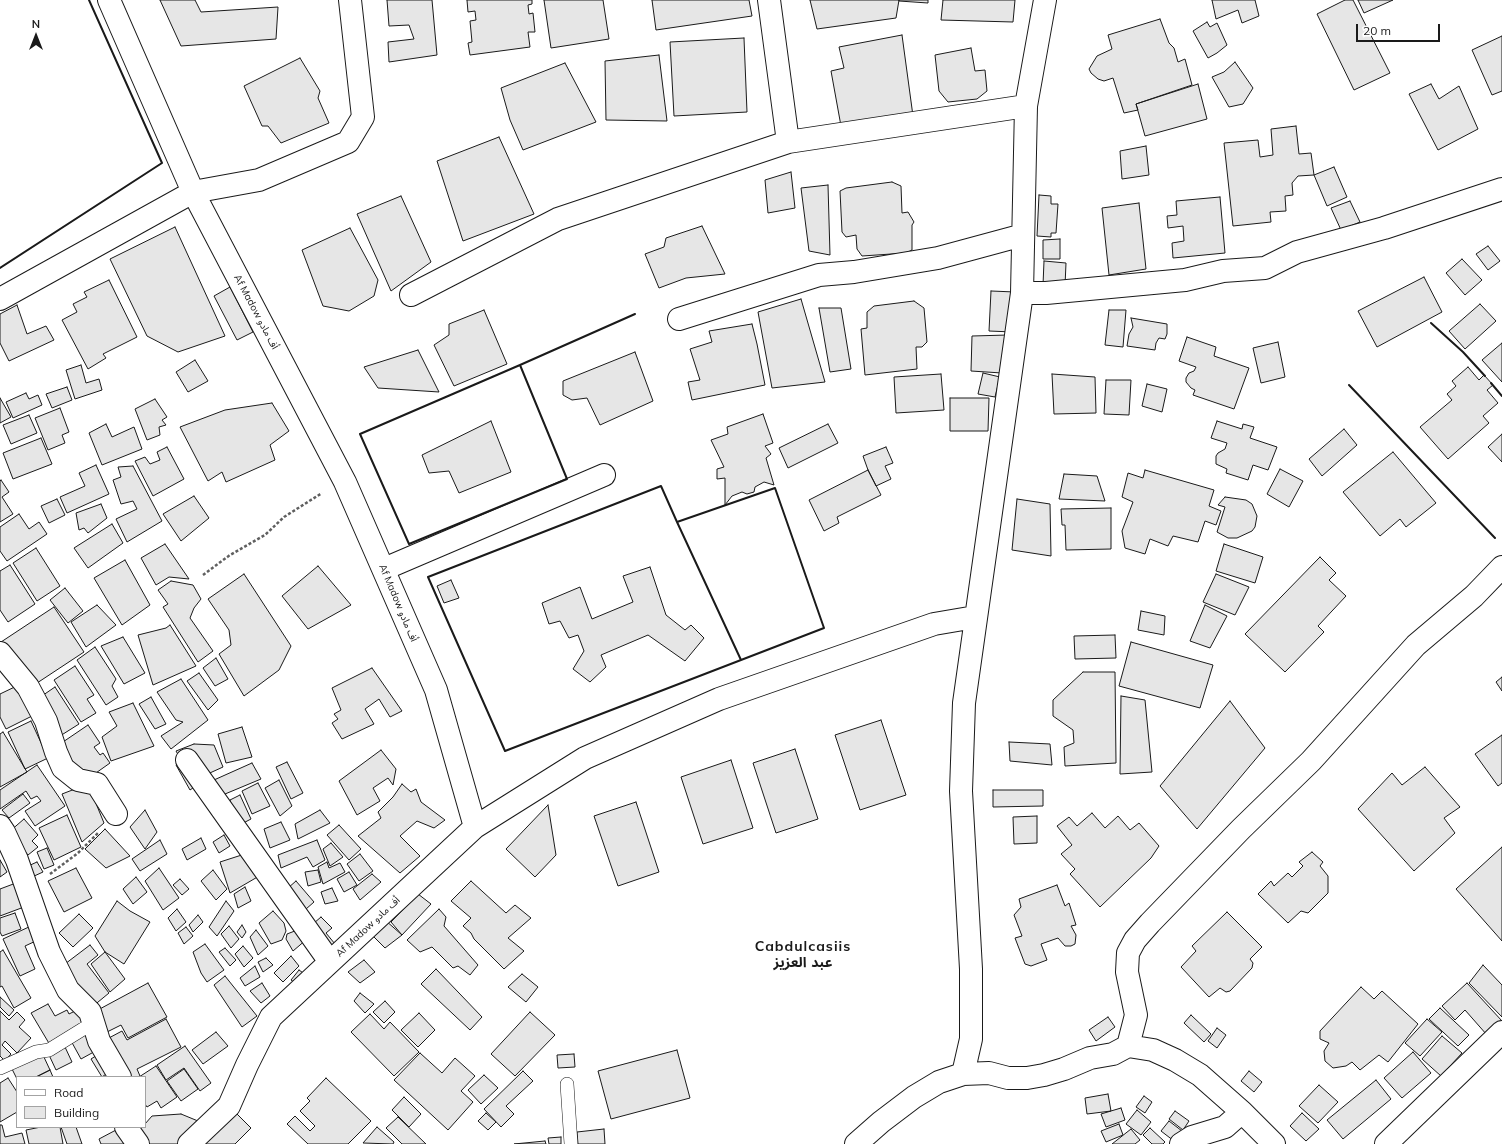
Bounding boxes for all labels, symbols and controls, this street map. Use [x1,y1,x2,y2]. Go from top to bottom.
north arrow [16,16,56,56]
scale bar [1358,16,1442,42]
text: N [32,17,40,31]
text: 20 m [1363,23,1391,38]
street label: Af Madow أف مادو [231,273,281,351]
street label: Af Madow أف مادو [376,562,420,644]
street label: Af Madow أف مادو [334,894,402,960]
district label: Cabdulcasiis عبد العزيز [755,939,851,972]
legend [16,1076,146,1128]
text: Road [54,1085,83,1100]
text: Building [54,1105,99,1120]

